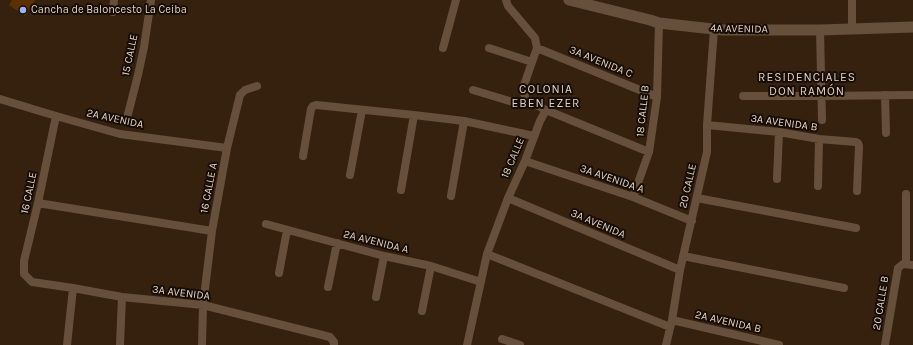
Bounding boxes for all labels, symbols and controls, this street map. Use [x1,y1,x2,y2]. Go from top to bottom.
place label: Cancha de Baloncesto La Ceiba [31,3,187,17]
marker: Cancha de Baloncesto La Ceiba [18,5,28,15]
street label: 4A AVENIDA [710,22,768,36]
street label: 15 CALLE [119,33,141,77]
street label: 3A AVENIDA C [567,43,635,81]
district label: RESIDENCIALES DON RAMÓN [758,71,856,99]
district label: COLONIA EBEN EZER [512,83,580,111]
street label: 18 CALLE B [634,84,652,138]
street label: 2A AVENIDA [85,107,145,131]
street label: 3A AVENIDA B [750,112,818,134]
street label: 18 CALLE [499,136,527,180]
street label: 16 CALLE A [198,162,220,214]
street label: 3A AVENIDA A [578,162,646,196]
street label: 20 CALLE [677,163,699,209]
street label: 16 CALLE [18,171,40,215]
street label: 3A AVENIDA [569,207,627,241]
street label: 2A AVENIDA A [342,228,410,256]
street label: 20 CALLE B [870,275,892,331]
street label: 3A AVENIDA [151,283,211,303]
street label: 2A AVENIDA B [694,308,762,336]

